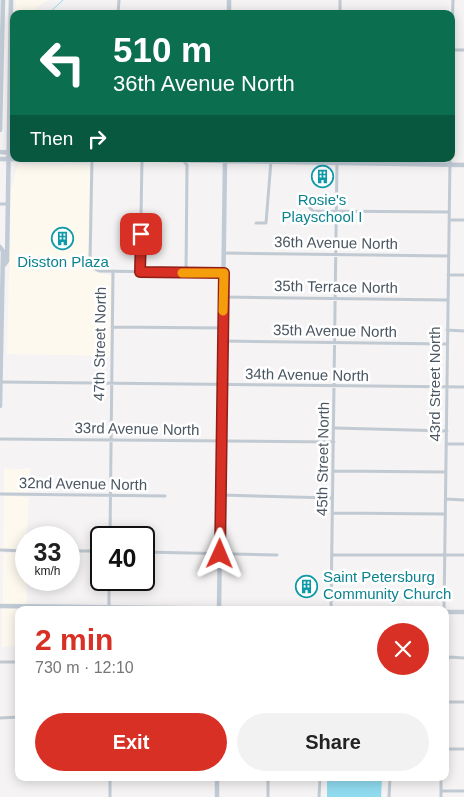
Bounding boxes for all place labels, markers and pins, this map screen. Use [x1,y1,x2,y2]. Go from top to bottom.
building icon: Rosie's Playschool I [310,165,334,189]
place label: Rosie's Playschool I [282,191,362,225]
pin [120,213,162,255]
building icon: Disston Plaza [51,227,75,251]
place label: Disston Plaza [17,253,110,270]
place label: Saint Petersburg Community Church [323,568,451,602]
building icon: Saint Petersburg Community Church [295,574,319,598]

